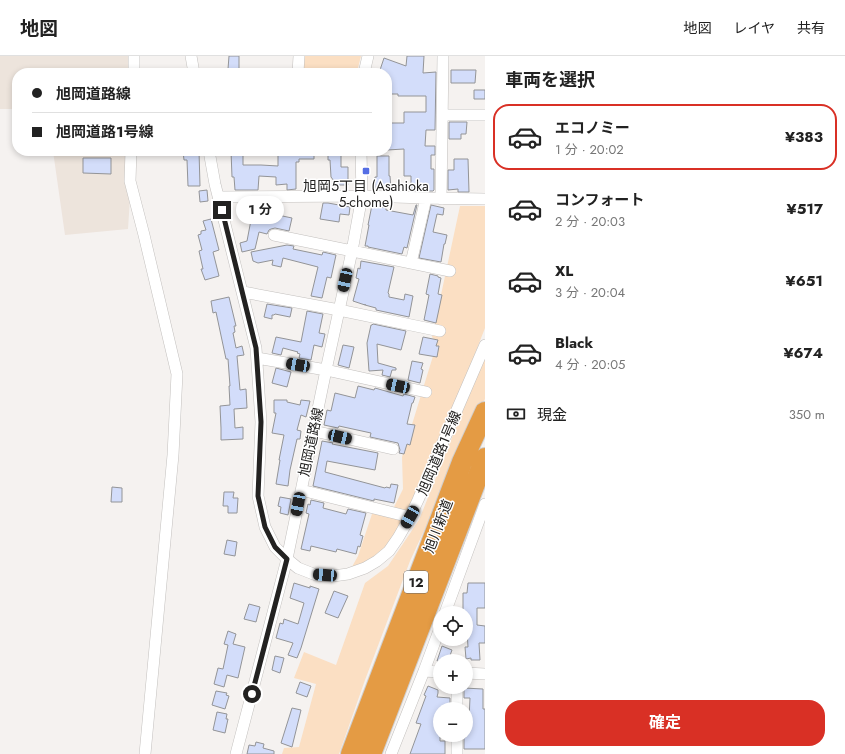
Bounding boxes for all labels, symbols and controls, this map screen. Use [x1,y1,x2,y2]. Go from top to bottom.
text: 地図 [20,15,58,42]
text: 地図 [683,18,711,38]
text: レイヤ [733,18,775,38]
text: 共有 [797,18,825,38]
text: 車両を選択 [505,67,595,93]
text: 旭岡道路線 [56,83,131,105]
text: エコノミー [555,117,630,139]
icon: car [507,119,543,155]
text: 旭岡道路1号線 [56,121,154,143]
text: ¥383 [785,126,823,148]
text: 1 分 · 20:02 [555,140,624,159]
marker: 旭岡5丁目 (Asahioka 5-chome) [361,166,371,176]
place label: 旭岡5丁目 (Asahioka 5-chome) [303,176,429,212]
text: コンフォート [555,189,645,211]
icon: car [507,191,543,227]
callout: 1 分 [236,196,284,224]
text: ¥517 [787,198,823,220]
text: 1 分 [248,200,272,219]
route end [213,201,231,219]
text: 2 分 · 20:03 [555,212,625,231]
text: XL [555,260,573,282]
icon: car [507,263,543,299]
car [337,267,353,293]
text: ¥651 [786,270,823,292]
text: 3 分 · 20:04 [555,283,625,302]
text: Black [555,332,593,354]
icon: car [507,335,543,371]
text: ¥674 [783,342,823,364]
text: 4 分 · 20:05 [555,355,625,374]
car [285,357,311,373]
car [385,378,411,394]
icon: cash [505,403,527,425]
text: 現金 [537,404,567,426]
text: 350 m [789,405,825,424]
street label: 旭岡道路線 [294,406,328,478]
street label: 旭岡道路1号線 [412,408,466,498]
car [327,428,353,446]
car [290,491,306,517]
street label: 旭川新道 [419,496,457,556]
car [399,504,421,530]
car [313,568,337,582]
road number: 12 [404,571,428,593]
map controls [433,606,473,742]
button: locate [433,606,473,646]
button: + [433,654,473,694]
route start [243,685,261,703]
button: 確定 [505,700,825,746]
button: − [433,702,473,742]

